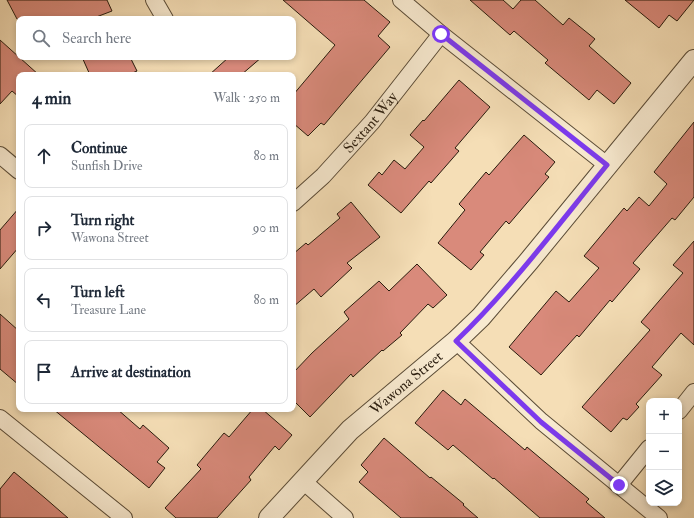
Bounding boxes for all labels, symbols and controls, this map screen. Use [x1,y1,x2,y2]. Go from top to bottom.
search box [16,16,296,60]
route start [432,25,450,43]
icon: search [30,27,52,49]
text: Search here [62,29,131,48]
street label: Sextant Way [339,87,402,157]
text: 4 min [32,88,71,109]
text: Walk · 250 m [213,90,280,106]
text: Continue [71,139,127,158]
icon: ahead [33,145,55,167]
text: 80 m [253,148,279,164]
text: Sunfish Drive [71,158,143,174]
text: Turn right [71,211,134,230]
icon: right [33,217,55,239]
text: 90 m [253,220,279,236]
text: Wawona Street [71,230,149,246]
text: Turn left [71,283,125,302]
icon: left [33,289,55,311]
text: 80 m [253,292,279,308]
text: Treasure Lane [71,302,146,318]
street label: Wawona Street [365,347,447,420]
icon: arrive [33,361,55,383]
text: Arrive at destination [71,363,191,382]
map controls [646,398,682,506]
button: + [646,398,682,434]
button: − [646,434,682,470]
button: layers [646,470,682,506]
route end [610,476,628,494]

